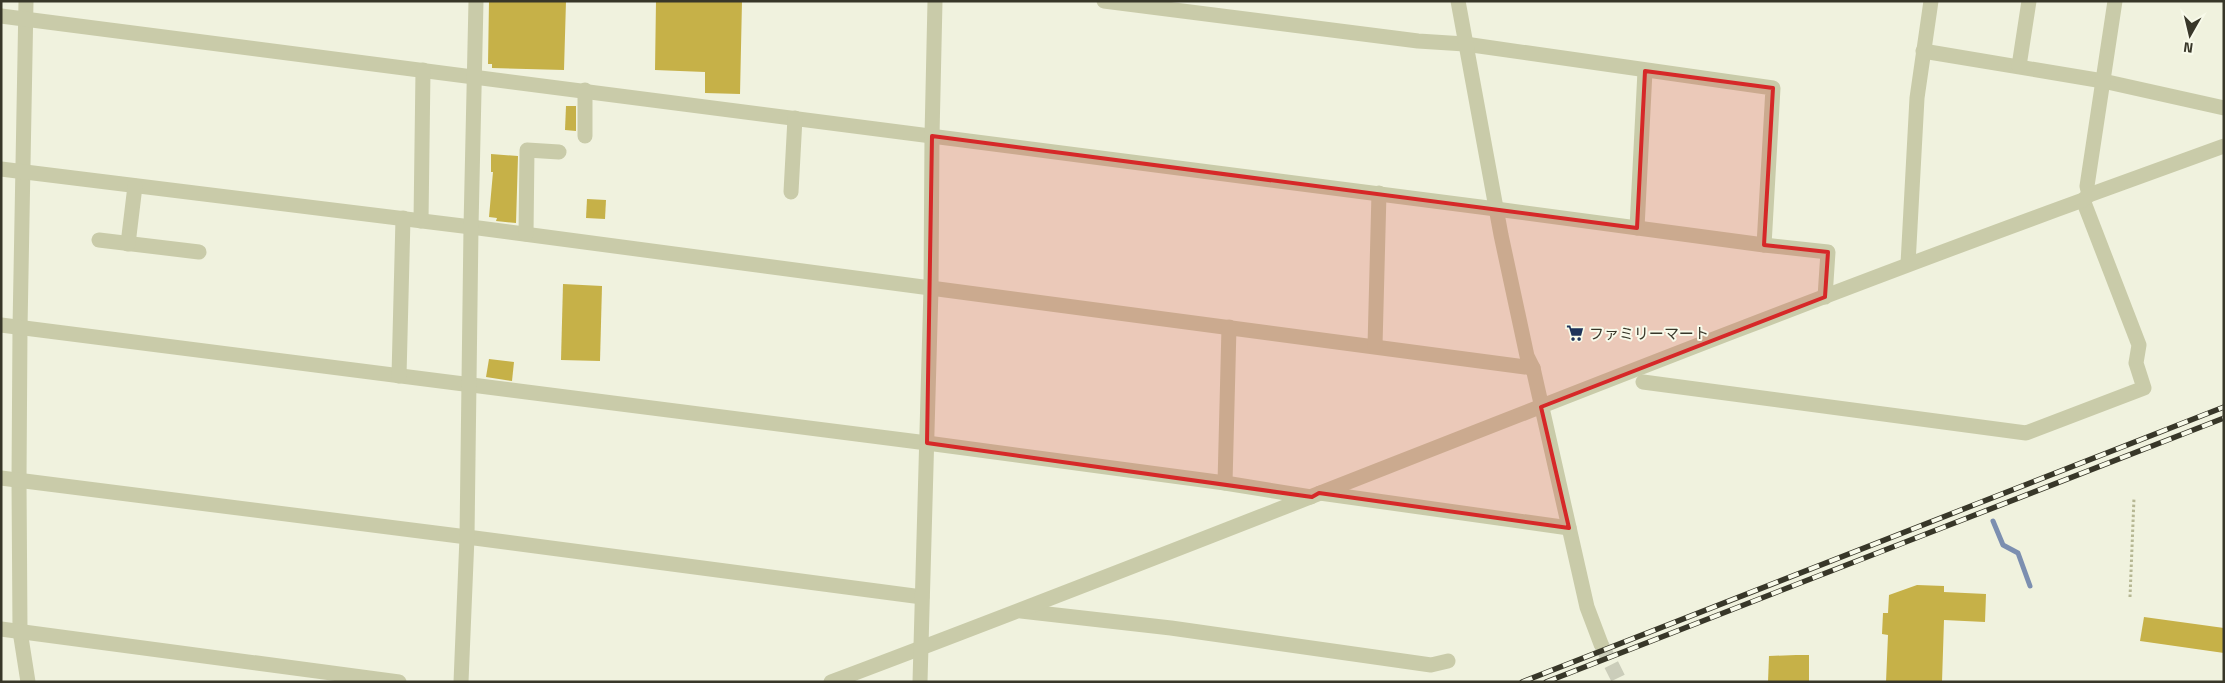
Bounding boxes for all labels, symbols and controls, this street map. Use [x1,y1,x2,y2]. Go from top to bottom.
north arrow [2165,10,2215,60]
text: N [2182,37,2194,59]
place label: ファミリーマート [1589,322,1709,345]
supermarket icon: ファミリーマート [1565,323,1585,343]

